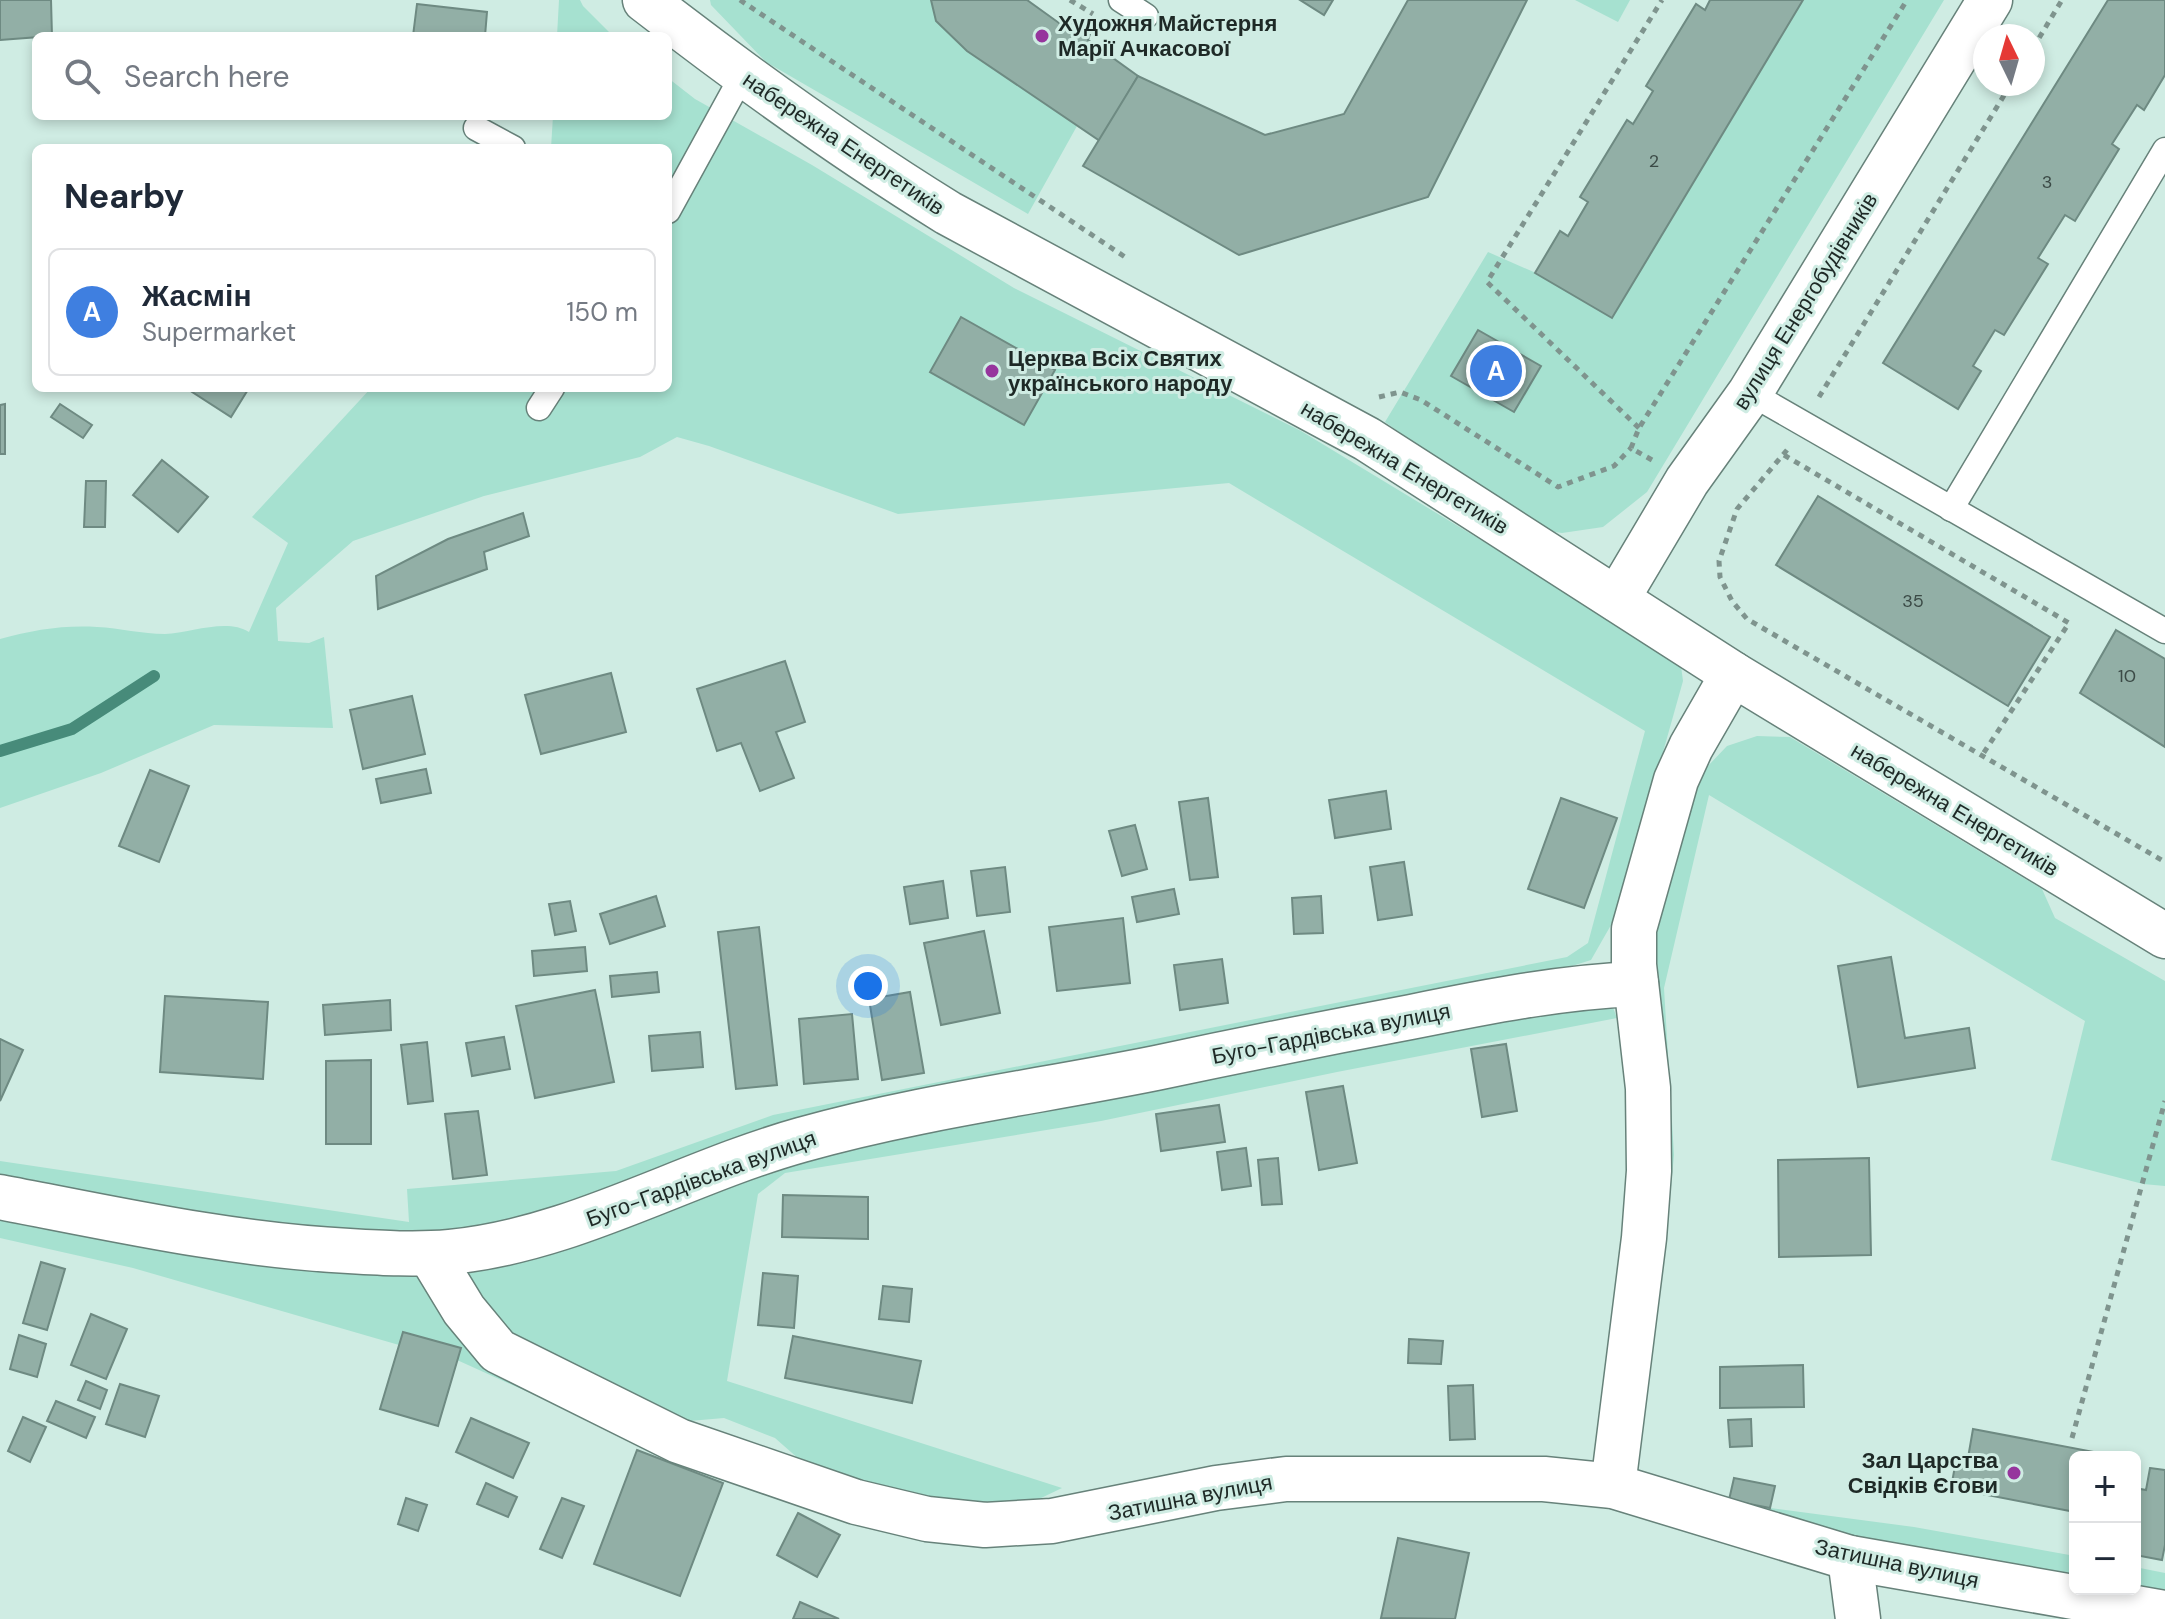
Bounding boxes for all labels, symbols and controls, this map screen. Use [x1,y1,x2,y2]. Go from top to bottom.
place label: Художня Майстерня Марії Ачкасової [1058,9,1277,63]
north arrow [1973,24,2045,96]
marker: Художня Майстерня Марії Ачкасової [1033,27,1051,45]
search box [32,32,672,120]
icon: search [60,54,104,98]
text: Search here [124,57,290,96]
street label: набережна Енергетиків [737,65,950,222]
house number: 2 [1649,149,1659,173]
house number: 3 [2042,170,2052,194]
text: Nearby [64,174,184,219]
street label: вулиця Енергобудівників [1727,187,1884,415]
text: Жасмін [142,276,252,315]
text: A [83,295,101,329]
text: 150 m [566,295,638,329]
text: Supermarket [142,315,296,349]
pin: A [1470,341,1522,401]
place label: Церква Всіх Святих українського народу [1008,344,1233,398]
marker: Церква Всіх Святих українського народу [983,362,1001,380]
street label: набережна Енергетиків [1296,394,1514,541]
house number: 35 [1902,589,1924,613]
house number: 10 [2118,664,2136,688]
street label: набережна Енергетиків [1846,736,2064,883]
your location [848,966,888,1006]
street label: Буго-Гардівська вулиця [1209,996,1453,1071]
street label: Буго-Гардівська вулиця [582,1123,820,1234]
place label: Зал Царства Свідків Єгови [1848,1446,1999,1500]
map controls [2069,1451,2141,1595]
button: + [2069,1451,2141,1523]
marker: Зал Царства Свідків Єгови [2005,1464,2023,1482]
street label: Затишна вулиця [1106,1467,1275,1528]
button: − [2069,1523,2141,1595]
street label: Затишна вулиця [1812,1532,1981,1595]

